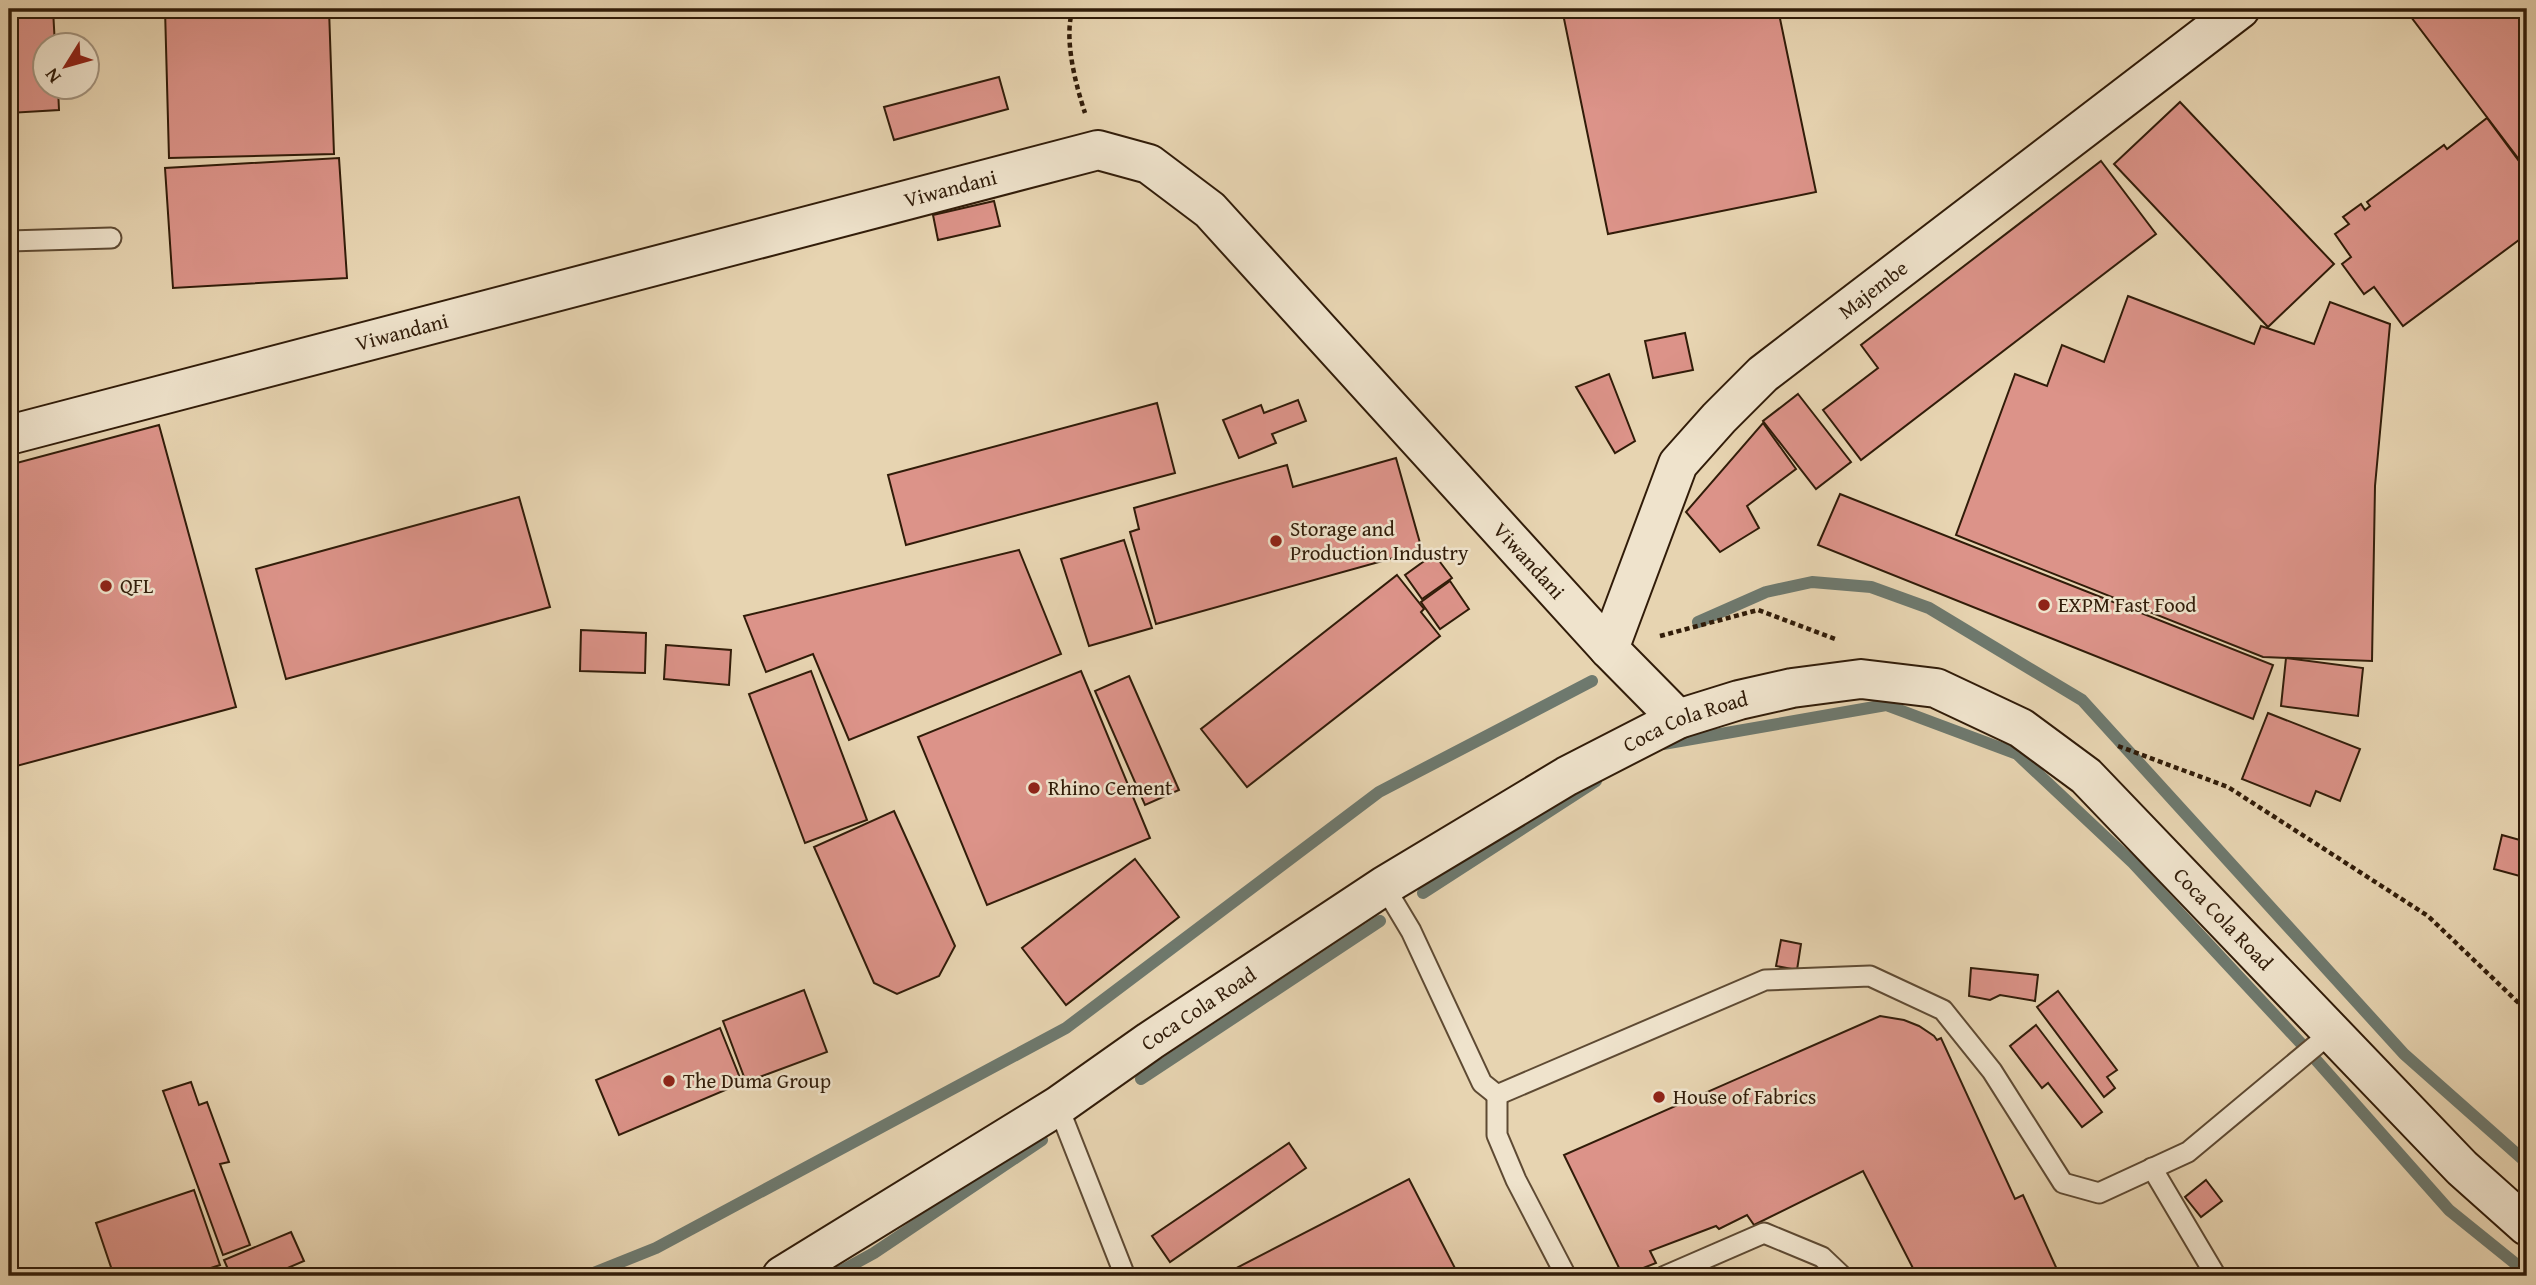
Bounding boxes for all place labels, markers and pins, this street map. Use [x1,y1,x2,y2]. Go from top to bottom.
place label: Storage and Production Industry [1290,513,1469,568]
marker: Storage and Production Industry [1268,533,1284,549]
place label: QFL [120,570,153,601]
marker: QFL [98,578,114,594]
place label: EXPM Fast Food [2058,589,2197,620]
marker: EXPM Fast Food [2036,597,2052,613]
place label: Rhino Cement [1048,772,1173,803]
marker: Rhino Cement [1026,780,1042,796]
place label: The Duma Group [683,1065,831,1096]
marker: The Duma Group [661,1073,677,1089]
place label: House of Fabrics [1673,1081,1816,1112]
marker: House of Fabrics [1651,1089,1667,1105]

